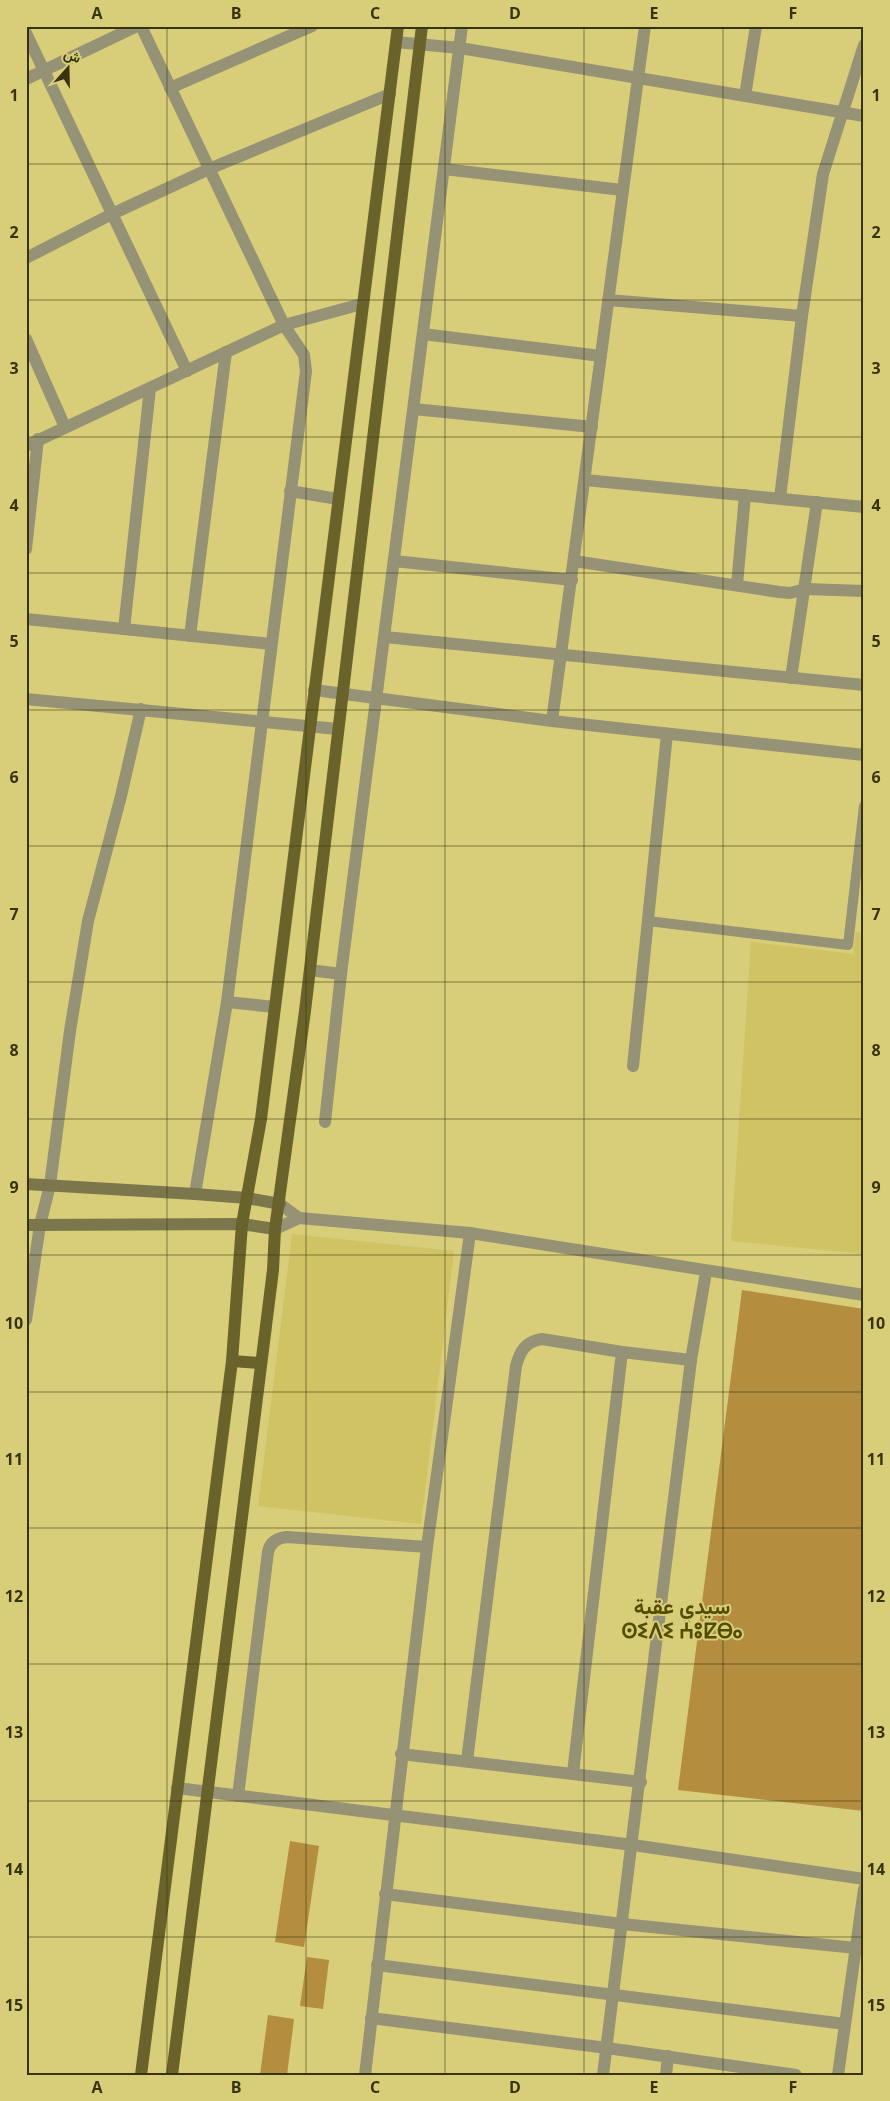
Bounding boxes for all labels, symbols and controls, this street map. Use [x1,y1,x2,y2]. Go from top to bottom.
text: A [91,2,103,24]
text: B [231,2,241,24]
text: C [370,2,380,24]
text: D [509,2,521,24]
text: E [650,2,659,24]
text: F [789,2,797,24]
north arrow [42,42,92,92]
text: ش [61,44,84,67]
text: 1 [9,84,19,106]
text: 1 [871,84,881,106]
text: 2 [9,221,19,243]
text: 2 [871,221,881,243]
text: 3 [9,357,19,379]
text: 3 [871,357,881,379]
text: 4 [9,494,19,516]
text: 4 [871,494,881,516]
text: 5 [9,630,19,652]
text: 5 [871,630,881,652]
text: 6 [9,766,19,788]
text: 6 [871,766,881,788]
text: 7 [9,903,19,925]
text: 7 [871,903,881,925]
text: 8 [9,1039,19,1061]
text: 8 [871,1039,881,1061]
text: 9 [9,1176,19,1198]
text: 9 [871,1176,881,1198]
text: 10 [5,1312,23,1334]
text: 10 [867,1312,885,1334]
text: 11 [5,1448,23,1470]
text: 11 [867,1448,885,1470]
text: 12 [5,1585,23,1607]
text: 12 [867,1585,885,1607]
district label: سيدي عقبة ⵙⵉⴷⵉ ⵄⵓⵇⴱⴰ [621,1592,743,1644]
text: 13 [5,1721,23,1743]
text: 13 [867,1721,885,1743]
text: 14 [5,1858,23,1880]
text: 14 [867,1858,885,1880]
text: 15 [5,1994,23,2016]
text: 15 [867,1994,885,2016]
text: A [91,2076,103,2098]
text: B [231,2076,241,2098]
text: C [370,2076,380,2098]
text: D [509,2076,521,2098]
text: E [650,2076,659,2098]
text: F [789,2076,797,2098]

